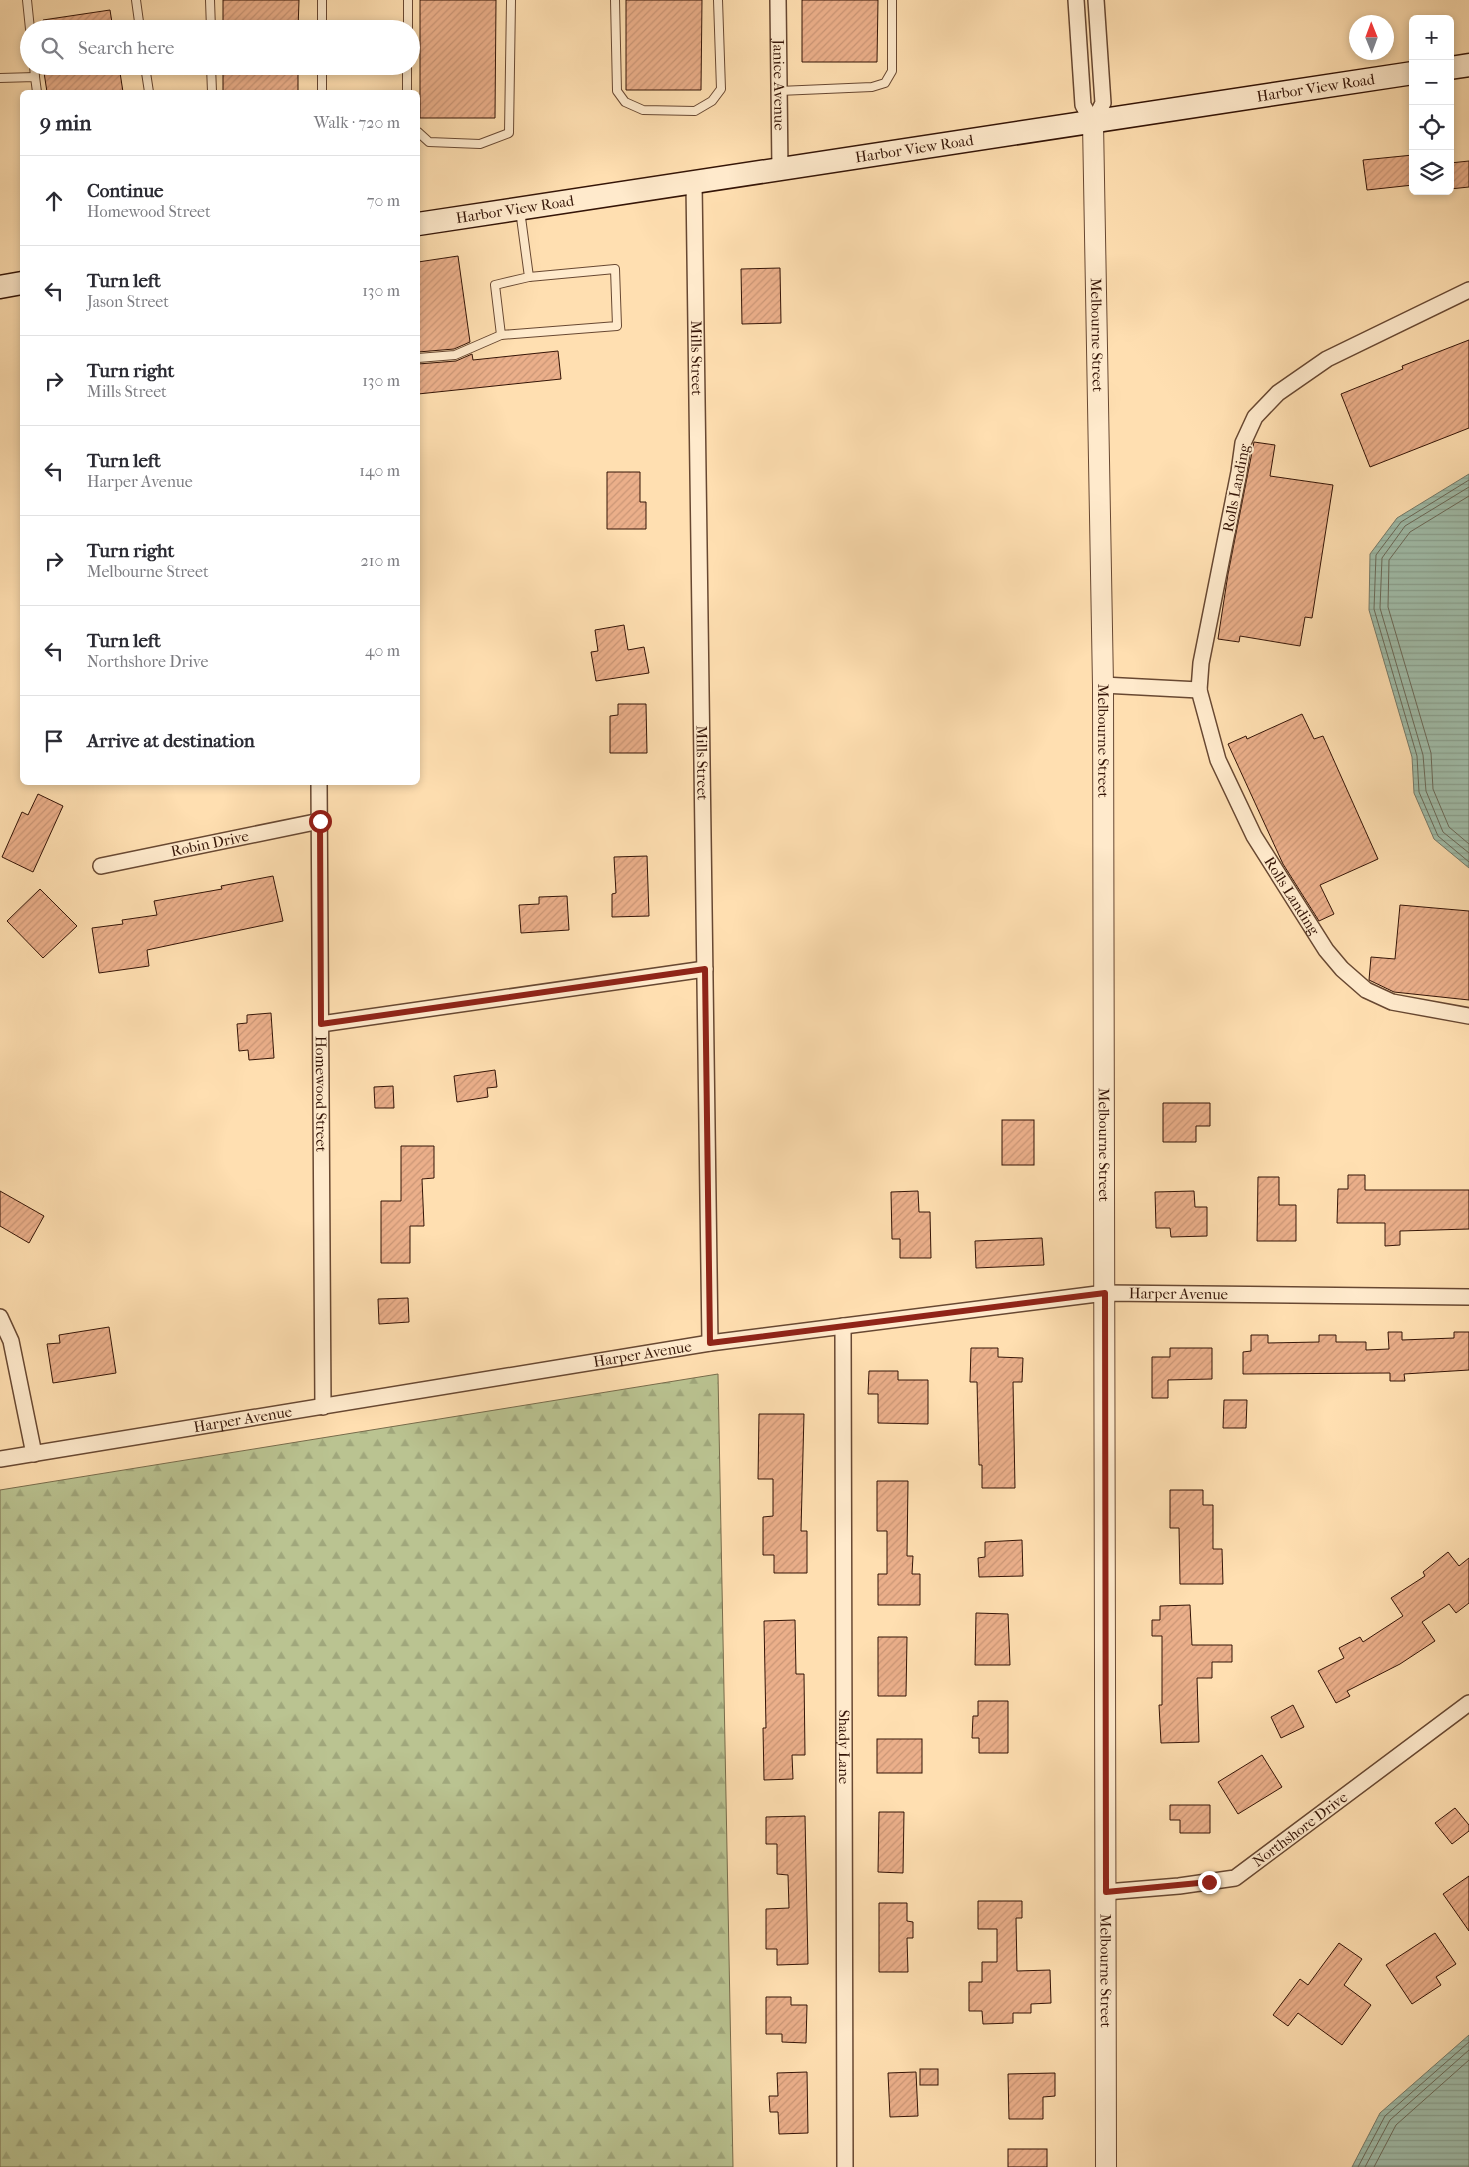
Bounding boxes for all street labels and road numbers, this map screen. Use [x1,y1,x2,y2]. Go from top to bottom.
street label: Janice Avenue [769,38,789,131]
street label: Harbor View Road [1255,70,1377,106]
street label: Harbor View Road [854,131,975,167]
street label: Harbor View Road [455,191,576,227]
street label: Melbourne Street [1087,278,1107,393]
street label: Mills Street [687,320,706,396]
street label: Rolls Landing [1219,442,1254,534]
street label: Melbourne Street [1094,684,1112,799]
street label: Mills Street [692,725,712,801]
street label: Robin Drive [169,827,251,860]
street label: Rolls Landing [1260,853,1324,939]
street label: Homewood Street [312,1036,330,1153]
street label: Melbourne Street [1095,1088,1113,1203]
street label: Harper Avenue [1129,1284,1229,1303]
street label: Harper Avenue [592,1337,693,1371]
street label: Harper Avenue [192,1402,294,1436]
street label: Shady Lane [835,1710,853,1785]
street label: Northshore Drive [1249,1788,1351,1871]
street label: Melbourne Street [1096,1914,1115,2029]

